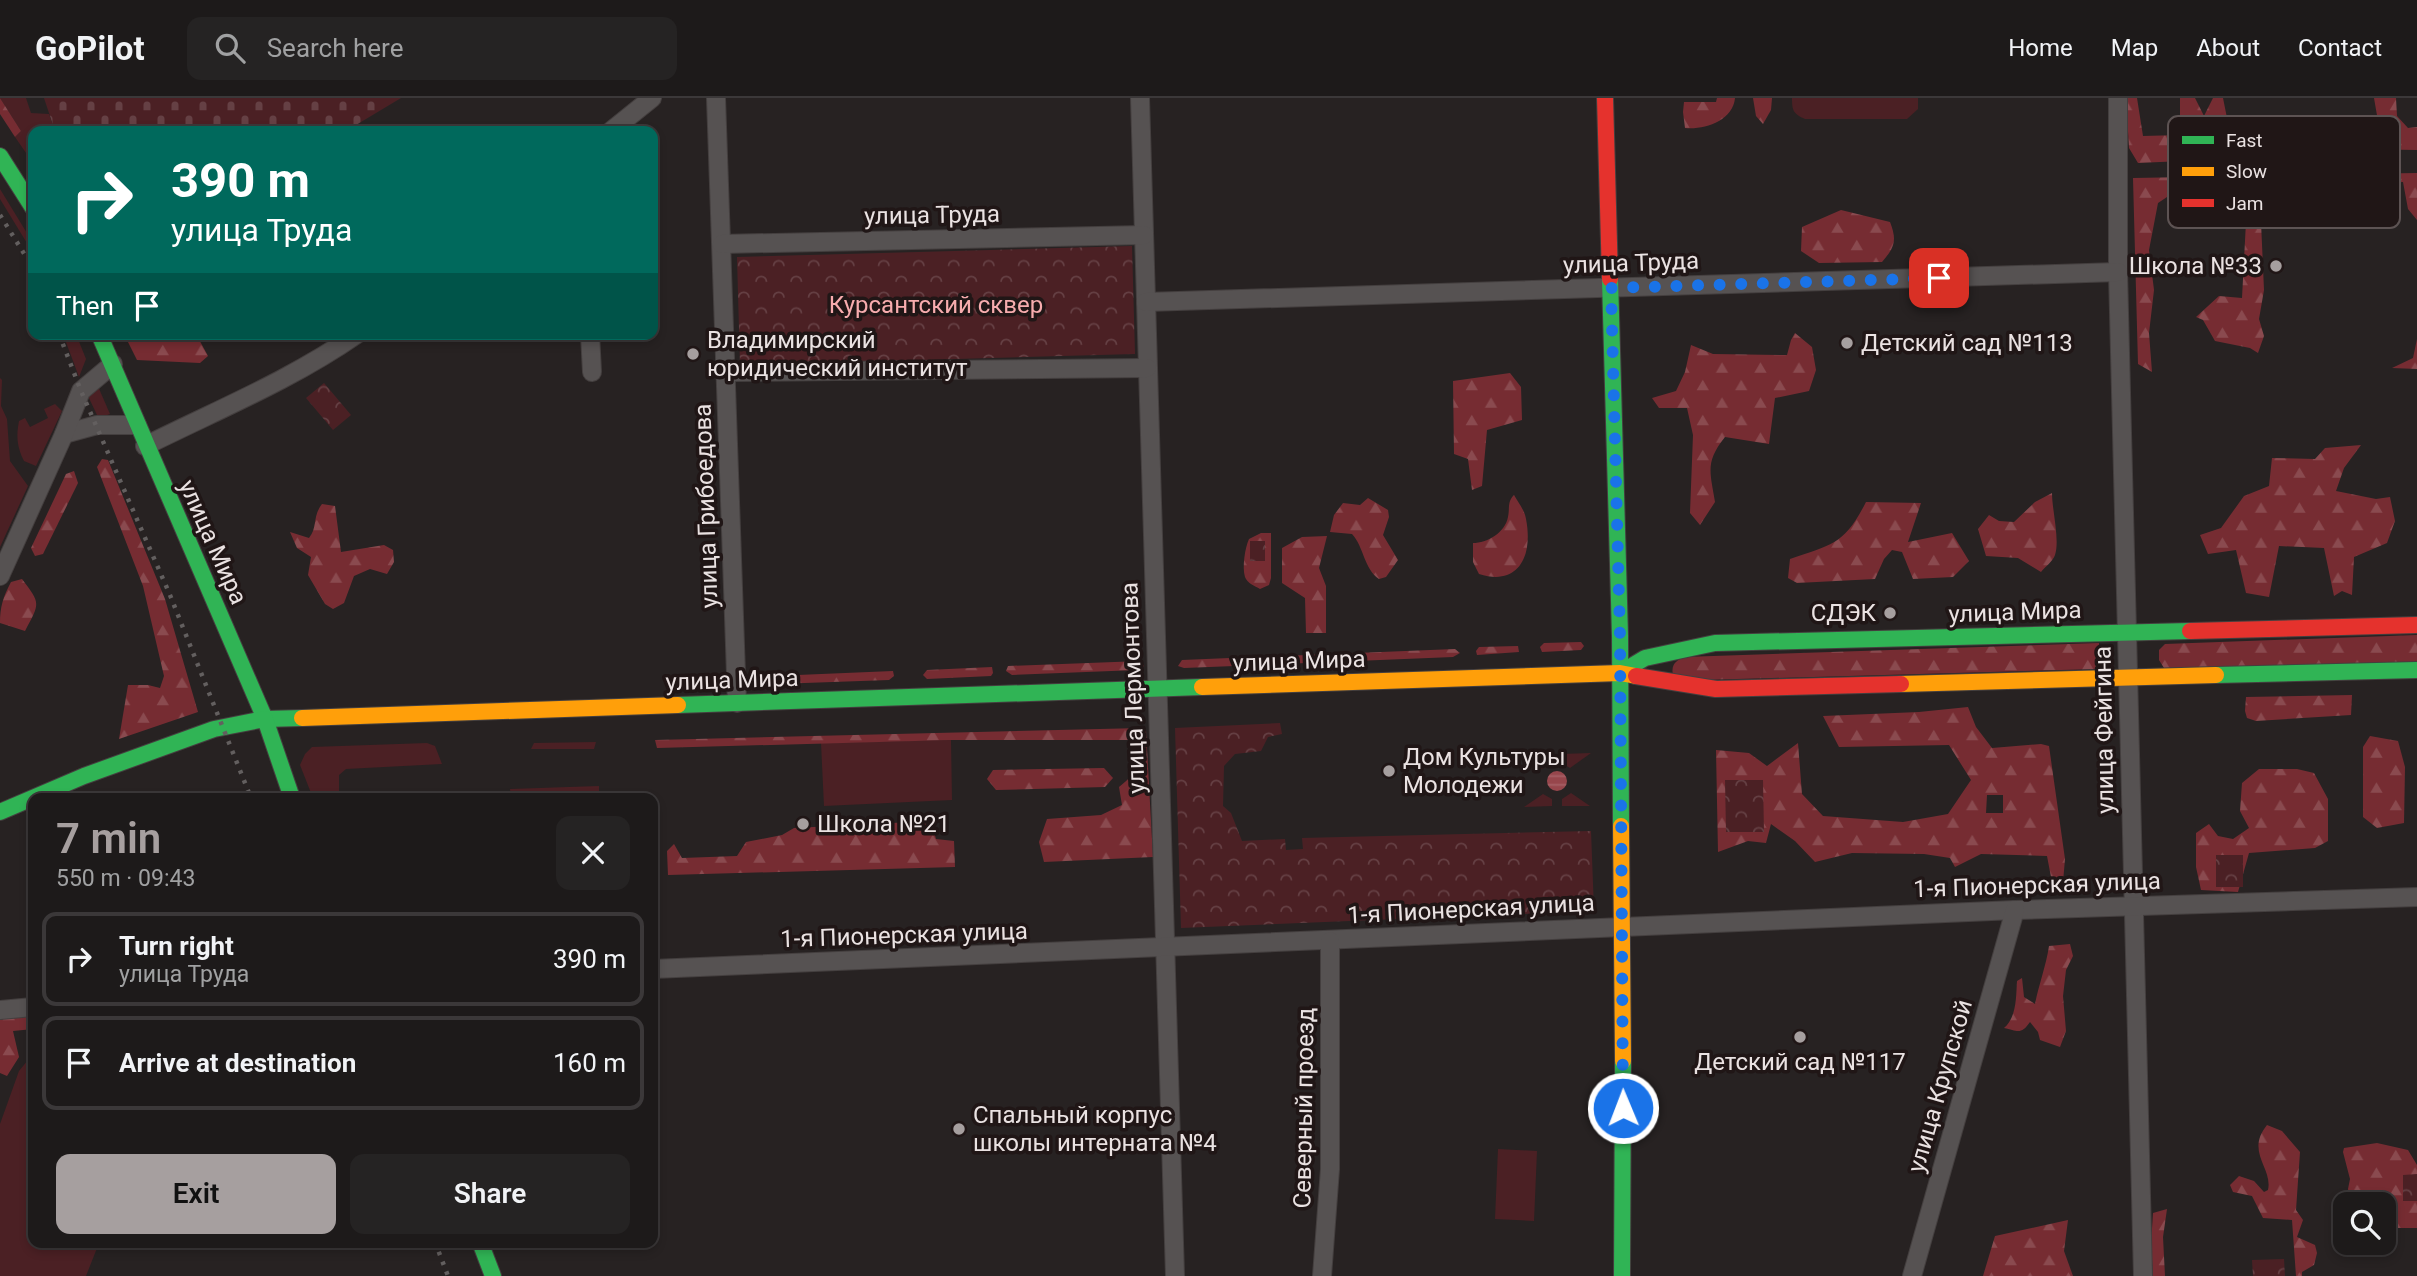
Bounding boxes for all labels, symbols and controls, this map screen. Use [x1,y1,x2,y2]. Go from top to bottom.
search box [187,17,677,80]
text: GoPilot [35,29,145,68]
icon: search [211,29,249,67]
text: Search here [267,33,403,63]
text: Home [2008,34,2073,62]
text: Map [2111,34,2158,62]
text: About [2196,34,2260,62]
text: Contact [2298,34,2382,62]
legend [2168,116,2400,228]
text: Fast [2226,129,2263,152]
text: 390 m [171,152,310,209]
icon: right [56,154,147,245]
text: Slow [2226,160,2267,183]
text: Jam [2226,192,2263,215]
street label: улица Труда [864,200,1000,230]
text: улица Труда [171,211,352,249]
street label: улица Труда [1563,247,1699,279]
pin [1909,248,1969,308]
place label: Школа №33 [2129,252,2262,280]
marker: Школа №33 [2268,258,2284,274]
icon: arrive [1920,259,1958,297]
icon: arrive [128,287,166,325]
text: Then [56,291,114,321]
park label: Курсантский сквер [829,291,1043,319]
place label: Владимирский юридический институт [707,326,968,382]
place label: Детский сад №113 [1861,329,2073,357]
marker: Детский сад №113 [1839,335,1855,351]
marker: Владимирский юридический институт [685,346,701,362]
street label: улица Грибоедова [688,403,724,609]
street label: улица Мира [173,475,253,609]
street label: улица Лермонтова [1115,582,1151,794]
street label: улица Мира [1948,596,2082,628]
place label: СДЭК [1811,599,1877,627]
marker: СДЭК [1882,605,1898,621]
street label: улица Мира [1232,645,1366,677]
street label: улица Фейгина [2089,646,2119,814]
street label: улица Мира [665,664,799,696]
place label: Дом Культуры Молодежи [1403,743,1566,799]
marker: Дом Культуры Молодежи [1381,763,1397,779]
place label: Школа №21 [817,810,950,838]
text: 7 min [56,814,161,863]
button: close [556,816,630,890]
marker: Школа №21 [795,816,811,832]
text: 550 m · 09:43 [56,865,195,892]
street label: 1-я Пионерская улица [1913,867,2161,903]
street label: 1-я Пионерская улица [1347,889,1595,929]
street label: 1-я Пионерская улица [780,917,1028,953]
text: Turn right [119,931,234,961]
icon: right [60,940,98,978]
text: 390 m [553,944,626,974]
text: улица Труда [119,961,249,988]
street label: улица Крупской [1902,996,1978,1176]
street label: Северный проезд [1288,1007,1320,1209]
marker: Детский сад №117 [1792,1029,1808,1045]
icon: arrive [60,1044,98,1082]
text: Arrive at destination [119,1048,356,1078]
text: 160 m [553,1048,626,1078]
place label: Детский сад №117 [1694,1048,1906,1076]
position arrow [1586,1071,1660,1145]
place label: Cпальный корпус школы интерната №4 [973,1101,1217,1157]
marker: Cпальный корпус школы интерната №4 [951,1121,967,1137]
button: Exit [56,1154,336,1234]
button: Share [350,1154,630,1234]
map controls [2333,1192,2396,1255]
button: search [2333,1192,2396,1255]

